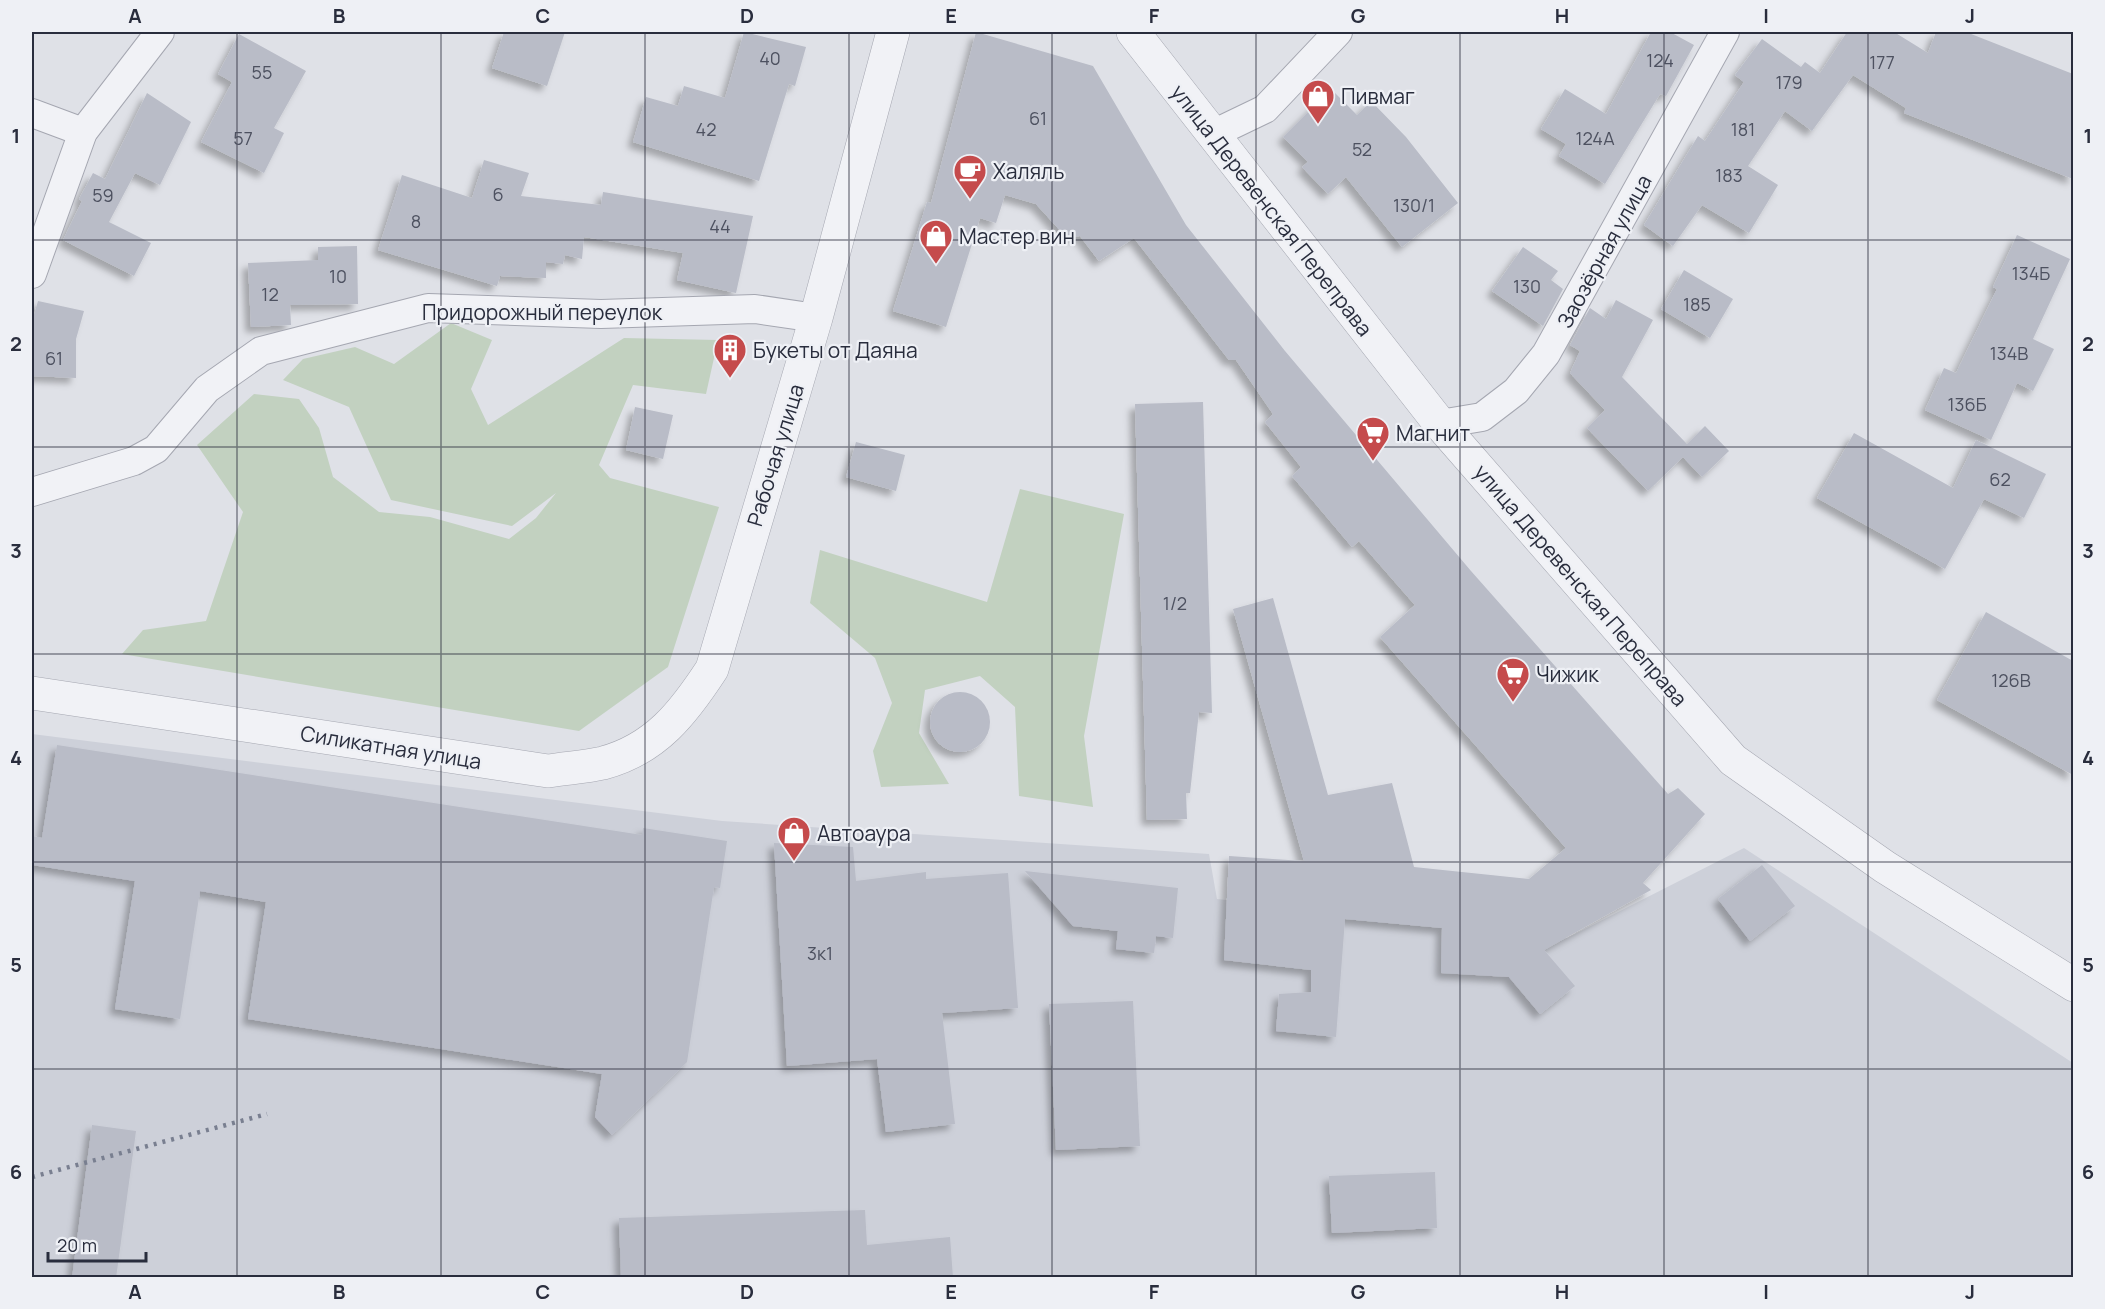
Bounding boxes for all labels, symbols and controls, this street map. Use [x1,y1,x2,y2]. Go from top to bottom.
text: A [128,2,142,29]
text: B [333,2,346,29]
text: C [536,2,550,29]
text: D [740,2,754,29]
text: E [945,2,957,29]
text: F [1149,2,1160,29]
text: G [1351,2,1366,29]
text: H [1555,2,1569,29]
text: I [1763,2,1769,29]
text: J [1965,2,1975,29]
house number: 40 [759,46,781,70]
house number: 124 [1646,48,1674,72]
house number: 177 [1869,50,1895,74]
house number: 55 [252,60,272,84]
house number: 179 [1775,70,1803,94]
street label: улица Деревенская Переправа [1165,78,1379,342]
shop icon: Пивмаг [1300,78,1336,125]
place label: Пивмаг [1341,82,1415,110]
house number: 61 [1029,106,1047,130]
house number: 42 [696,117,716,141]
house number: 181 [1731,117,1755,141]
text: 1 [12,122,20,149]
text: 1 [2084,122,2092,149]
house number: 57 [233,126,253,150]
house number: 124А [1575,126,1615,150]
house number: 52 [1352,137,1372,161]
cafe icon: Халяль [952,153,988,200]
place label: Халяль [993,157,1064,185]
house number: 183 [1715,163,1743,187]
street label: Заозёрная улица [1550,169,1658,333]
house number: 6 [492,182,504,206]
house number: 59 [92,183,114,207]
house number: 130/1 [1393,193,1435,217]
house number: 8 [411,209,421,233]
house number: 44 [709,214,731,238]
shop icon: Мастер вин [918,218,954,265]
place label: Мастер вин [959,222,1075,250]
house number: 134Б [2012,261,2050,285]
house number: 10 [329,264,347,288]
house number: 130 [1513,274,1541,298]
house number: 12 [261,282,279,306]
house number: 185 [1683,292,1711,316]
street label: Придорожный переулок [422,298,663,326]
text: 2 [10,330,22,357]
text: 2 [2082,330,2094,357]
building icon: Букеты от Даяна [712,332,748,379]
place label: Букеты от Даяна [753,336,918,364]
house number: 134В [1990,341,2028,365]
house number: 61 [45,346,63,370]
street label: Рабочая улица [740,381,810,529]
house number: 136Б [1947,392,1987,416]
supermarket icon: Магнит [1355,415,1391,462]
place label: Магнит [1396,419,1470,447]
street label: улица Деревенская Переправа [1468,458,1694,712]
house number: 62 [1989,467,2011,491]
text: 3 [10,537,22,564]
text: 3 [2082,537,2094,564]
house number: 1/2 [1163,591,1187,615]
supermarket icon: Чижик [1495,656,1531,703]
place label: Чижик [1536,660,1599,688]
house number: 126В [1991,668,2031,692]
street label: Силикатная улица [298,719,484,775]
text: 4 [10,744,22,771]
text: 4 [2082,744,2094,771]
shop icon: Автоаура [776,815,812,862]
place label: Автоаура [817,819,911,847]
house number: 3к1 [807,941,833,965]
text: 5 [10,951,22,978]
text: 5 [2082,951,2094,978]
text: 6 [10,1158,22,1185]
text: 6 [2082,1158,2094,1185]
scale bar [48,1225,146,1263]
text: 20 m [57,1233,97,1257]
text: A [128,1278,142,1305]
text: B [333,1278,346,1305]
text: C [536,1278,550,1305]
text: D [740,1278,754,1305]
text: E [945,1278,957,1305]
text: F [1149,1278,1160,1305]
text: G [1351,1278,1366,1305]
text: H [1555,1278,1569,1305]
text: I [1763,1278,1769,1305]
text: J [1965,1278,1975,1305]

